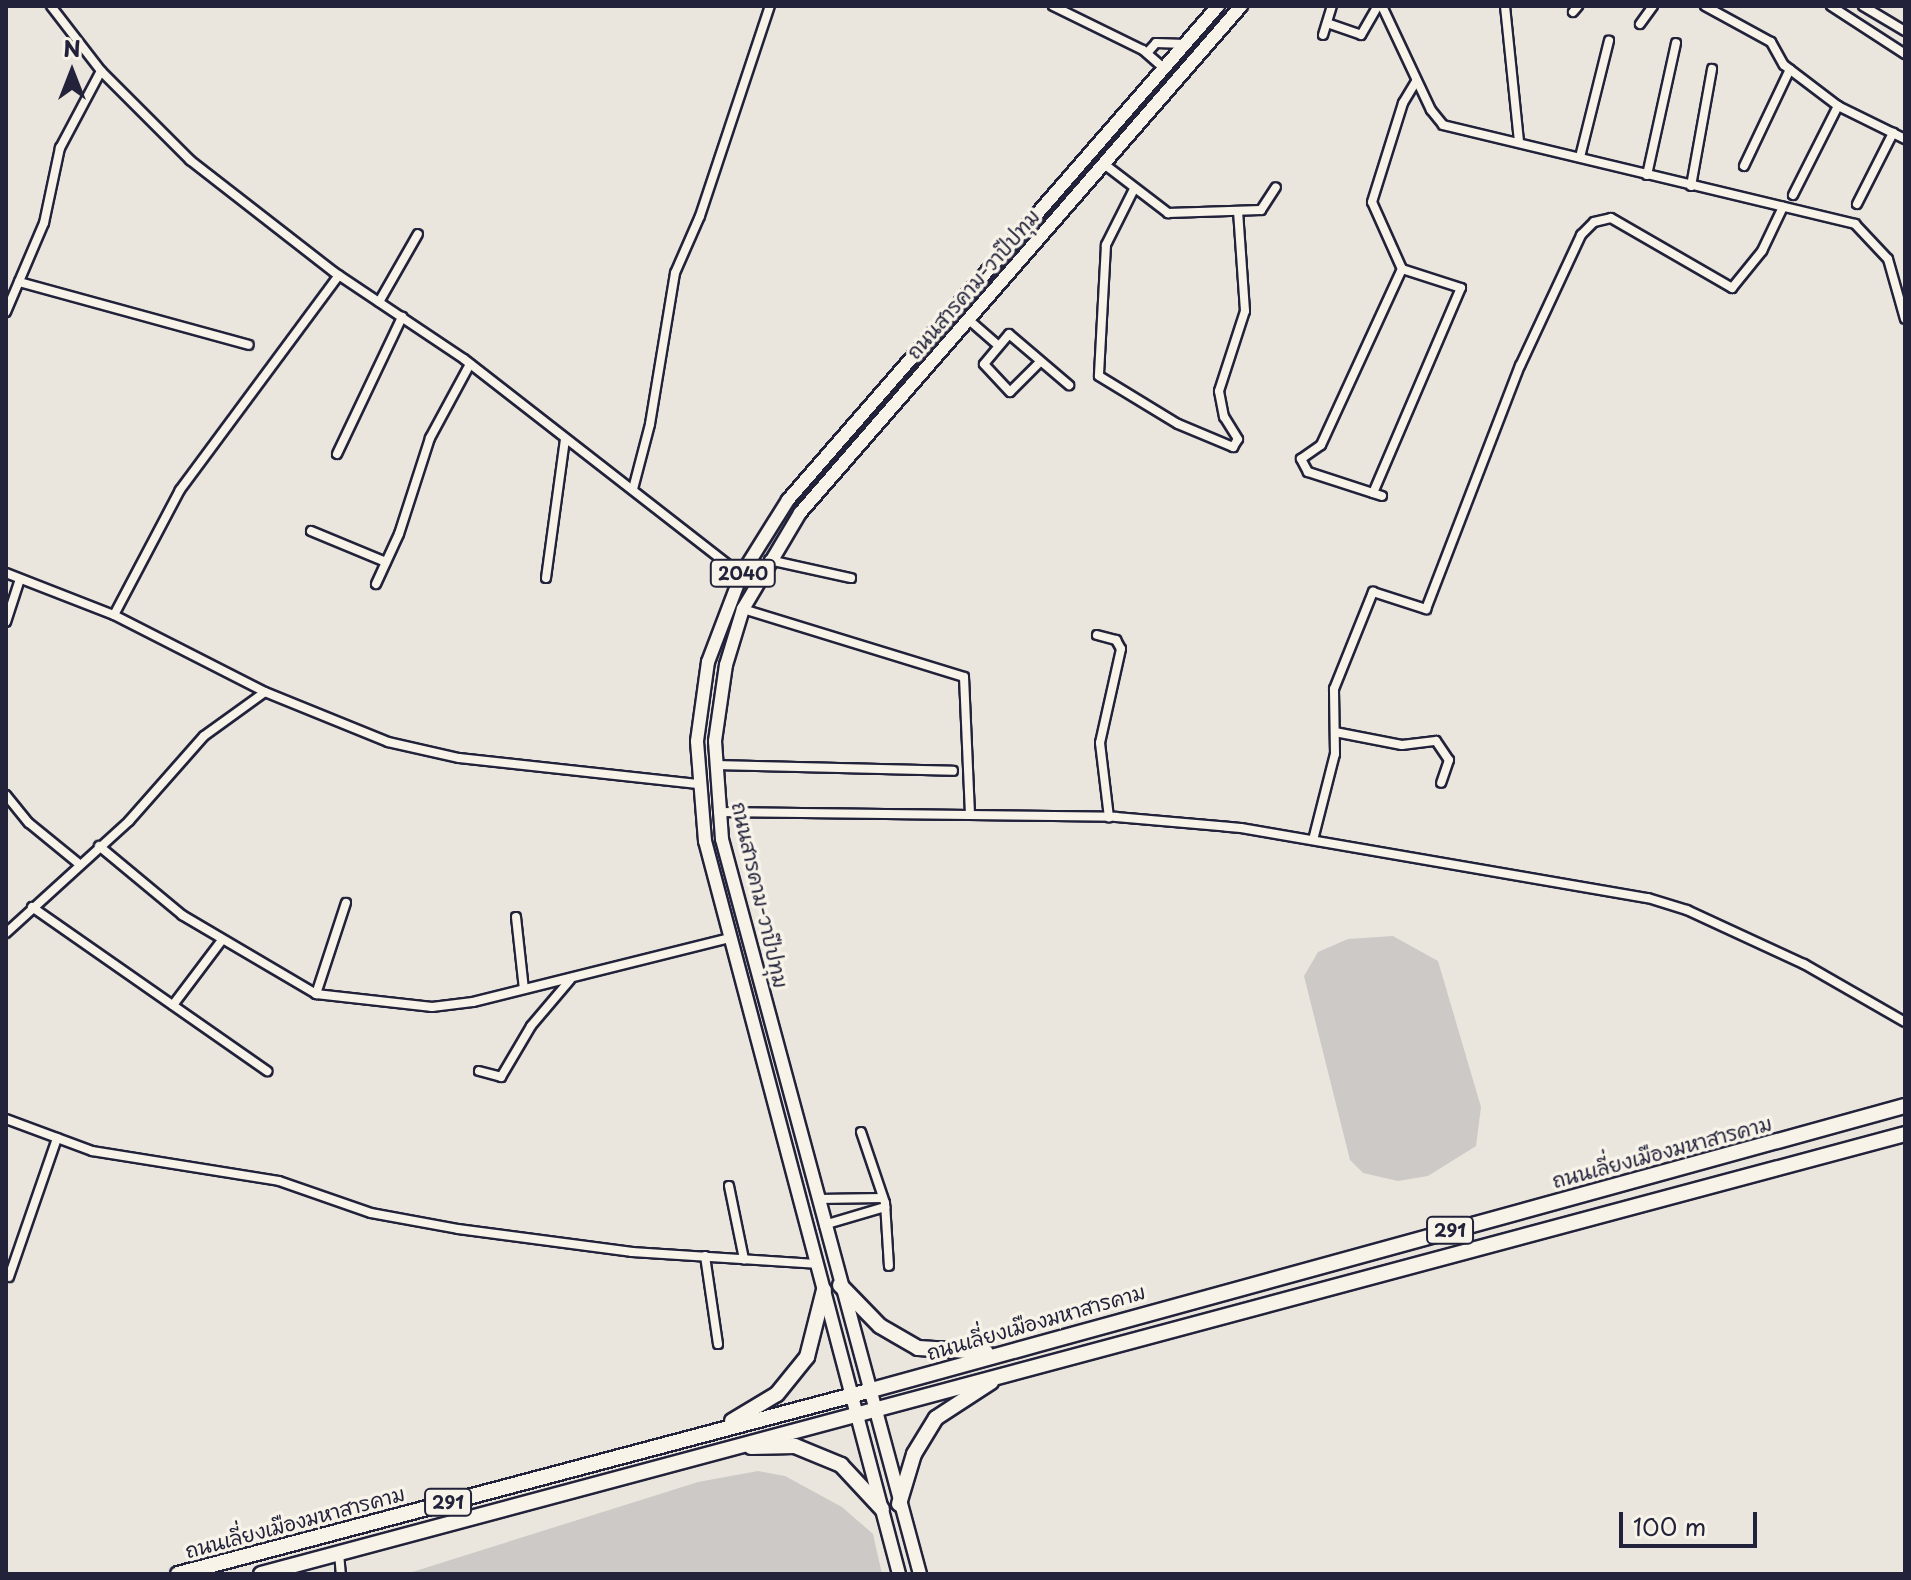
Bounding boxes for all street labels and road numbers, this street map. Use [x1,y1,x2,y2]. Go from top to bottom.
street label: ถนนสารคาม-วาปีปทุม [902,204,1044,364]
road number: 2040 [709,559,777,587]
street label: ถนนสารคาม-วาปีปทุม [727,800,793,990]
street label: ถนนเลี่ยงเมืองมหาสารคาม [1550,1111,1774,1193]
road number: 291 [1426,1216,1474,1244]
street label: ถนนเลี่ยงเมืองมหาสารคาม [924,1279,1148,1365]
street label: ถนนเลี่ยงเมืองมหาสารคาม [183,1481,407,1563]
road number: 291 [424,1488,472,1516]

